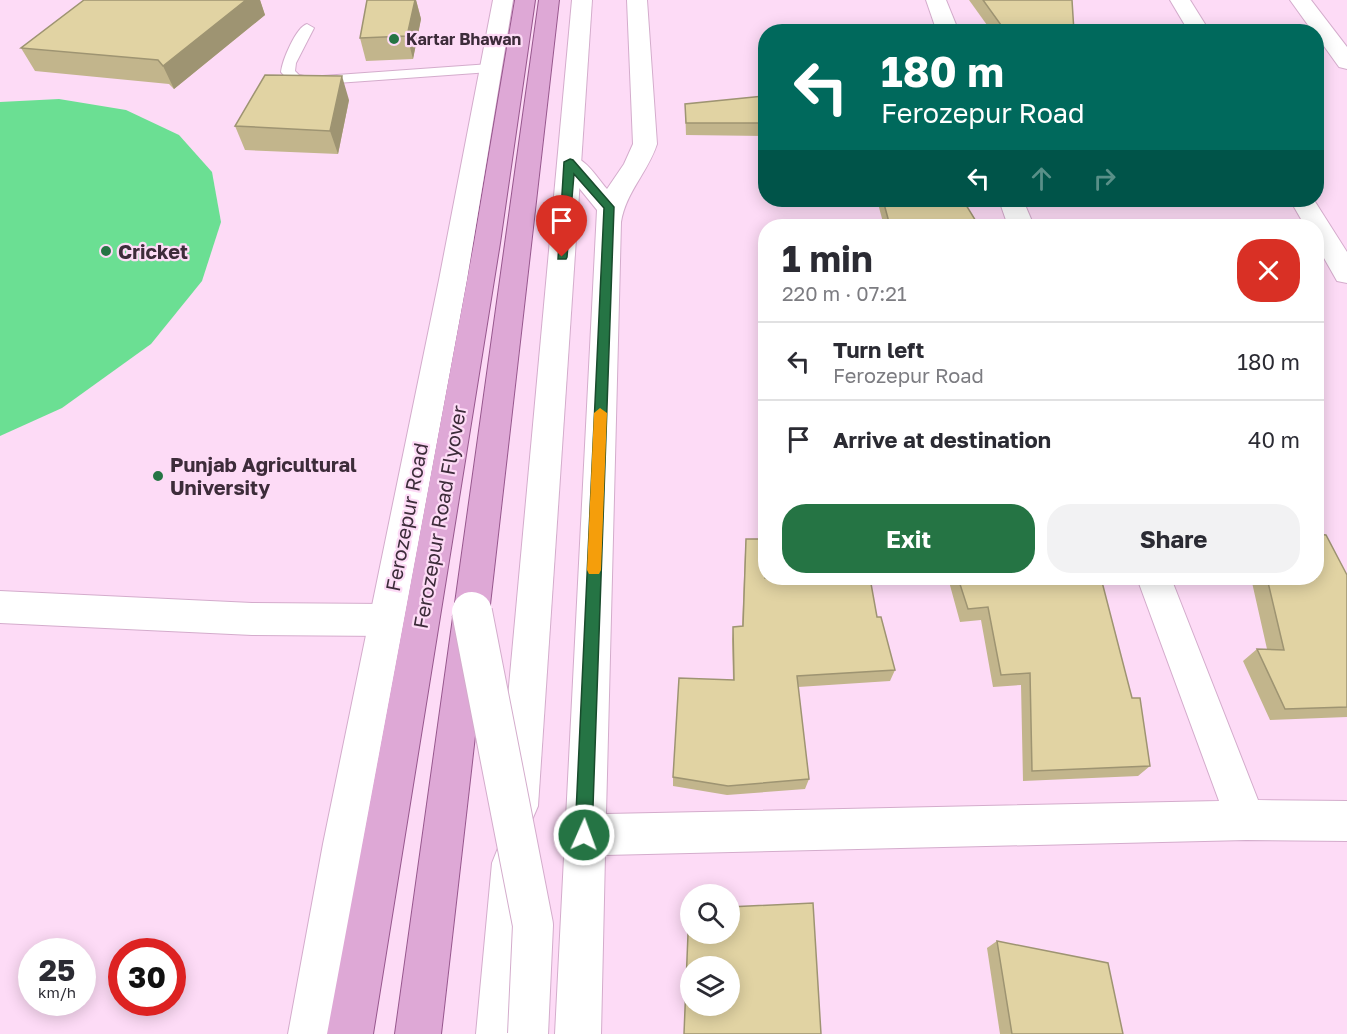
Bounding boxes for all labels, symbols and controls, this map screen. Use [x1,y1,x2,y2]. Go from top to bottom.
place label: Kartar Bhawan [406,29,521,49]
marker: Kartar Bhawan [387,32,401,46]
text: 180 m [881,46,1004,96]
icon: left [782,48,860,126]
text: Ferozepur Road [881,97,1085,129]
icon: left [962,162,995,195]
icon: ahead [1025,162,1058,195]
icon: right [1088,162,1121,195]
pin [536,195,587,257]
icon: arrive [545,204,578,237]
text: 1 min [782,237,873,280]
place label: Cricket [118,239,188,263]
button: close [1237,239,1300,302]
marker: Cricket [99,244,113,258]
text: 220 m · 07:21 [782,281,907,305]
text: Turn left [833,336,924,363]
icon: left [782,345,815,378]
text: 180 m [1237,348,1300,375]
text: Ferozepur Road [833,363,984,387]
street label: Ferozepur Road Flyover [408,403,471,631]
icon: arrive [782,423,815,456]
text: Arrive at destination [833,426,1051,453]
text: 40 m [1248,426,1300,453]
street label: Ferozepur Road [380,441,432,593]
place label: Punjab Agricultural University [170,452,357,499]
marker: Punjab Agricultural University [151,469,165,483]
button: Exit [782,504,1035,573]
button: Share [1047,504,1300,573]
position arrow [552,803,616,867]
map controls [680,884,740,1016]
button: search [680,884,740,944]
speed limit sign: 30 [108,938,186,1016]
text: 25 [39,952,75,988]
button: layers [680,956,740,1016]
text: km/h [38,983,76,1001]

